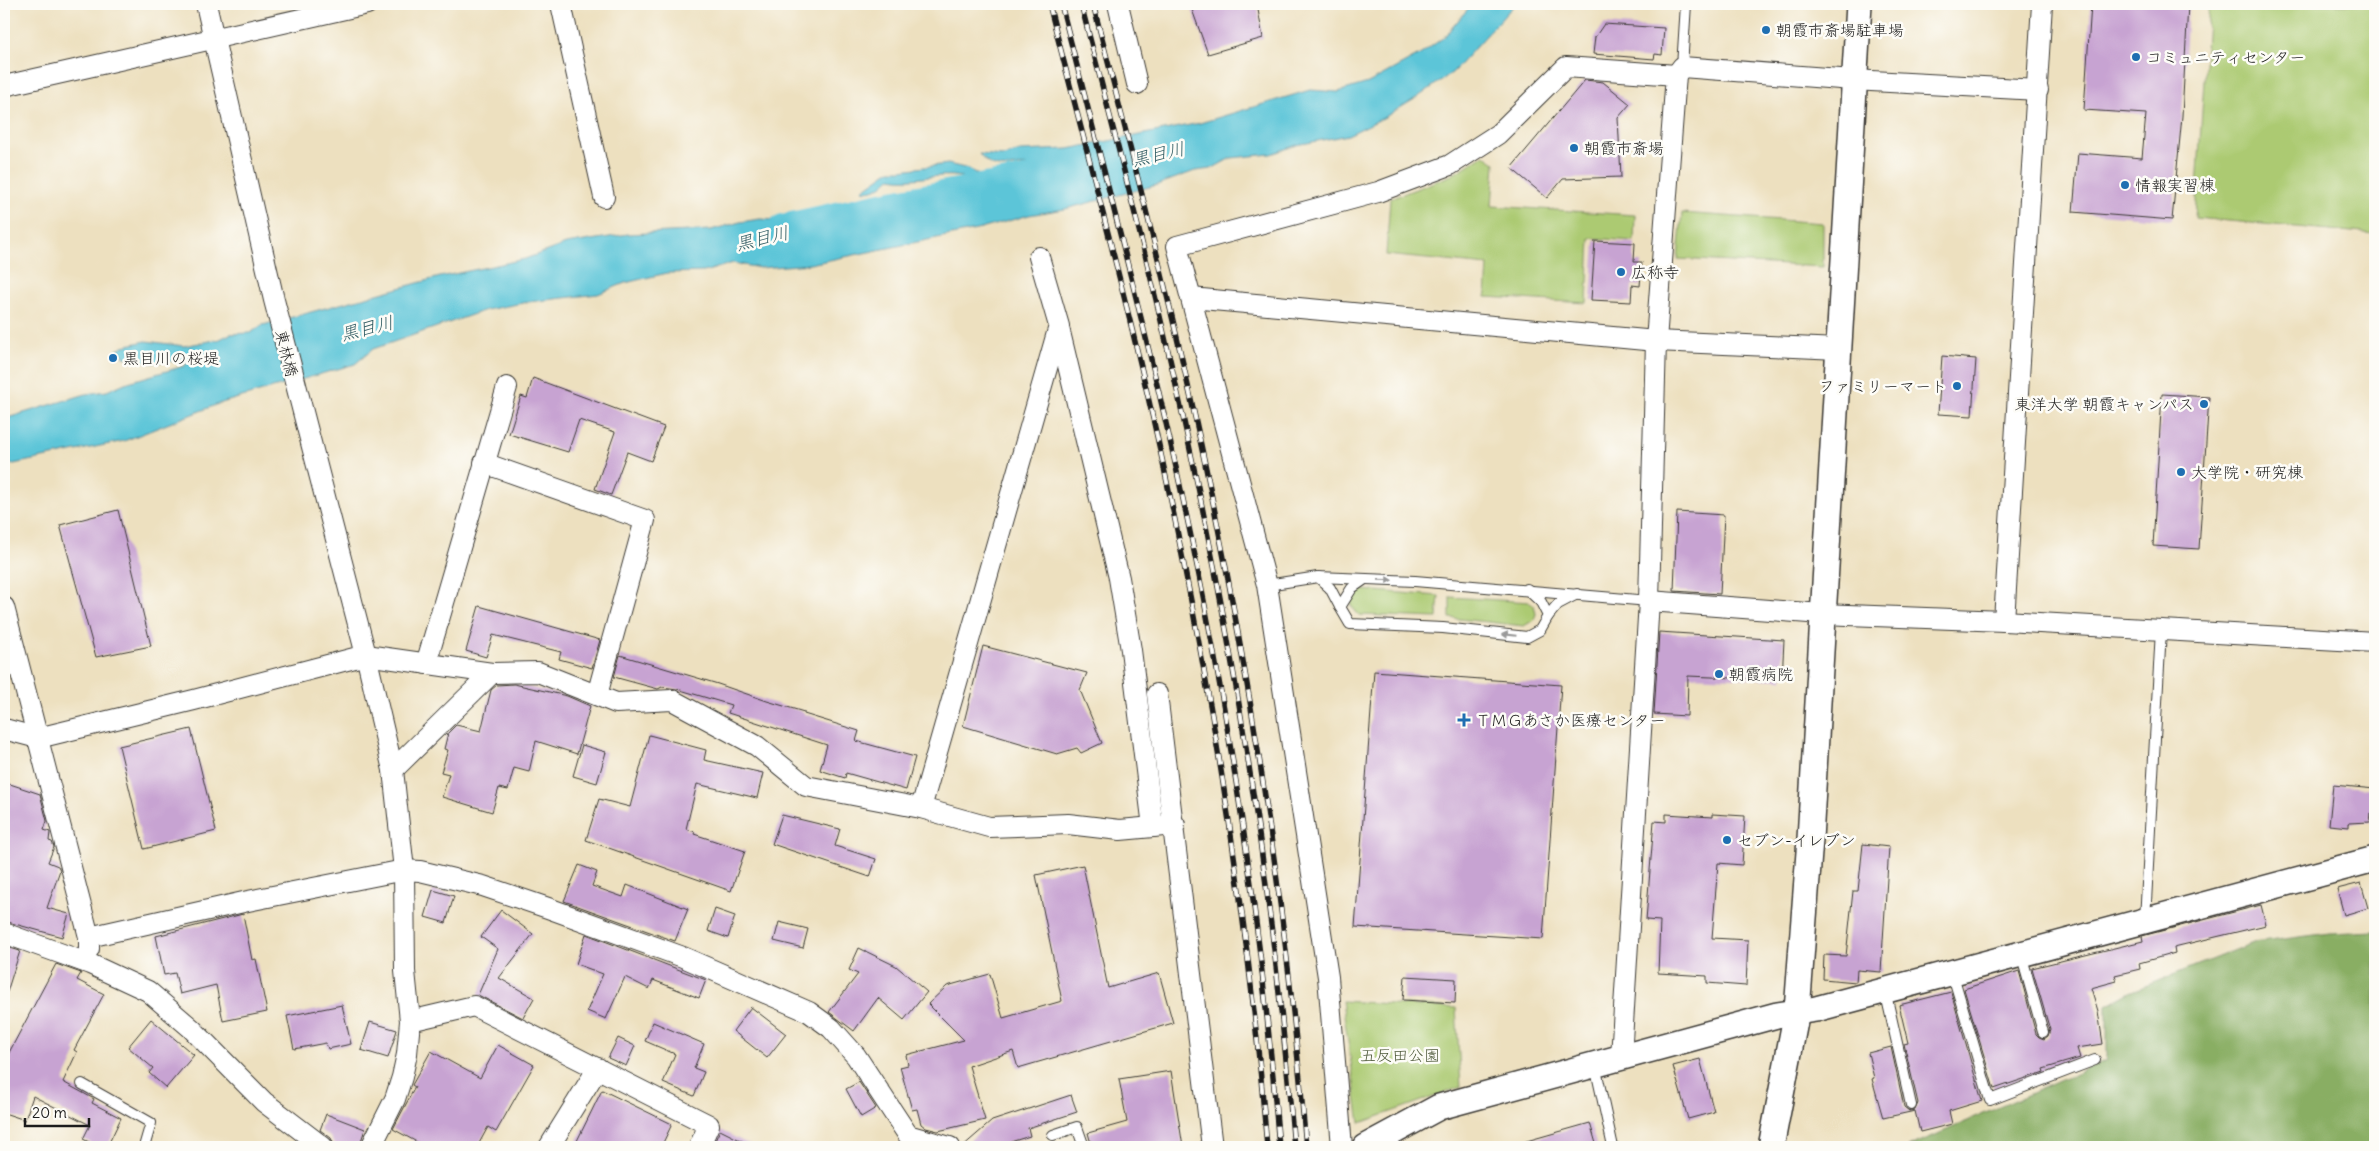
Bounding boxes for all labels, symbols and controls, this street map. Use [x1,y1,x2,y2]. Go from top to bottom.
place label: 朝霞市斎場駐車場 [1776,20,1904,40]
marker: 朝霞市斎場駐車場 [1760,24,1772,36]
place label: コミュニティセンター [2146,47,2305,67]
marker: コミュニティセンター [2130,51,2142,63]
water label: 黒目川 [1129,137,1187,171]
place label: 朝霞市斎場 [1584,138,1664,158]
marker: 朝霞市斎場 [1568,142,1580,154]
place label: 情報実習棟 [2135,175,2215,195]
marker: 情報実習棟 [2119,179,2131,191]
water label: 黒目川 [733,221,791,255]
place label: 広称寺 [1631,262,1679,282]
marker: 広称寺 [1615,266,1627,278]
water label: 黒目川 [338,310,396,346]
street label: 東林橋 [271,327,303,379]
place label: 黒目川の桜堤 [123,348,219,368]
marker: 黒目川の桜堤 [107,352,119,364]
place label: ファミリーマート [1819,376,1947,396]
marker: ファミリーマート [1951,380,1963,392]
place label: 東洋大学 朝霞キャンパス [2015,394,2194,414]
marker: 東洋大学 朝霞キャンパス [2198,398,2210,410]
place label: 大学院・研究棟 [2191,462,2303,482]
marker: 大学院・研究棟 [2175,466,2187,478]
one-way arrow [1377,576,1393,584]
one-way arrow [1500,631,1516,639]
place label: 朝霞病院 [1729,664,1793,684]
marker: 朝霞病院 [1713,668,1725,680]
place label: ＴＭＧあさか医療センター [1475,710,1665,730]
marker: ＴＭＧあさか医療センター [1457,713,1471,727]
place label: セブン-イレブン [1737,830,1856,850]
marker: セブン-イレブン [1721,834,1733,846]
park label: 五反田公園 [1360,1045,1440,1065]
scale bar [25,1096,89,1128]
text: 20 m [32,1103,67,1122]

